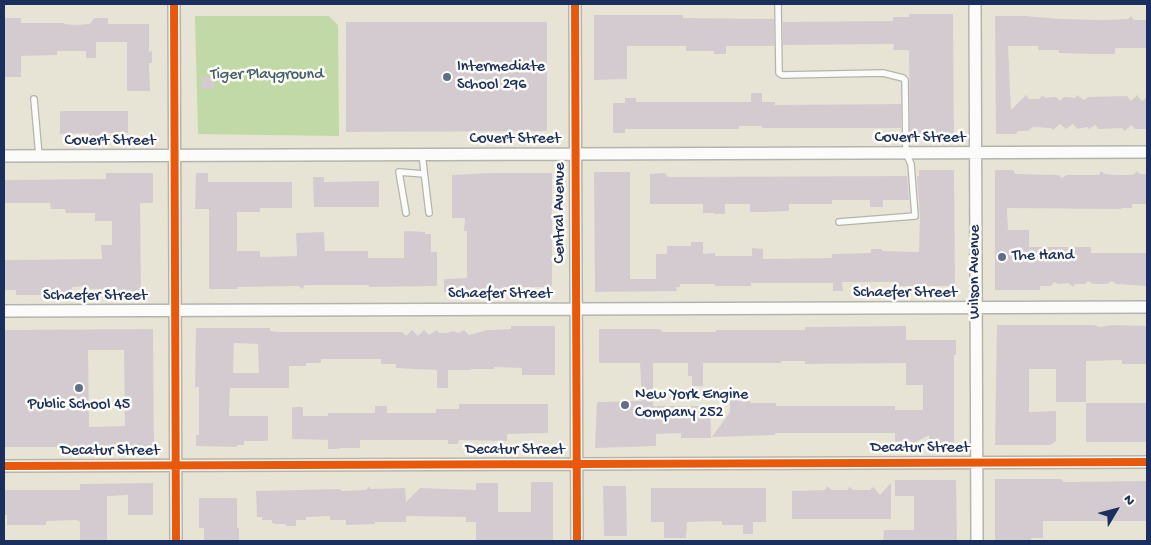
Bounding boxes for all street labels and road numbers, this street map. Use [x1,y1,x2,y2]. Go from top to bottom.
street label: Covert Street [875,129,965,149]
street label: Covert Street [470,130,560,150]
street label: Covert Street [65,132,155,152]
street label: Central Avenue [551,162,571,264]
street label: Wilson Avenue [966,225,986,319]
street label: Schaefer Street [853,284,957,304]
street label: Schaefer Street [448,285,552,305]
street label: Schaefer Street [43,287,147,307]
street label: Decatur Street [870,439,970,459]
street label: Decatur Street [465,441,565,461]
street label: Decatur Street [60,442,160,462]

